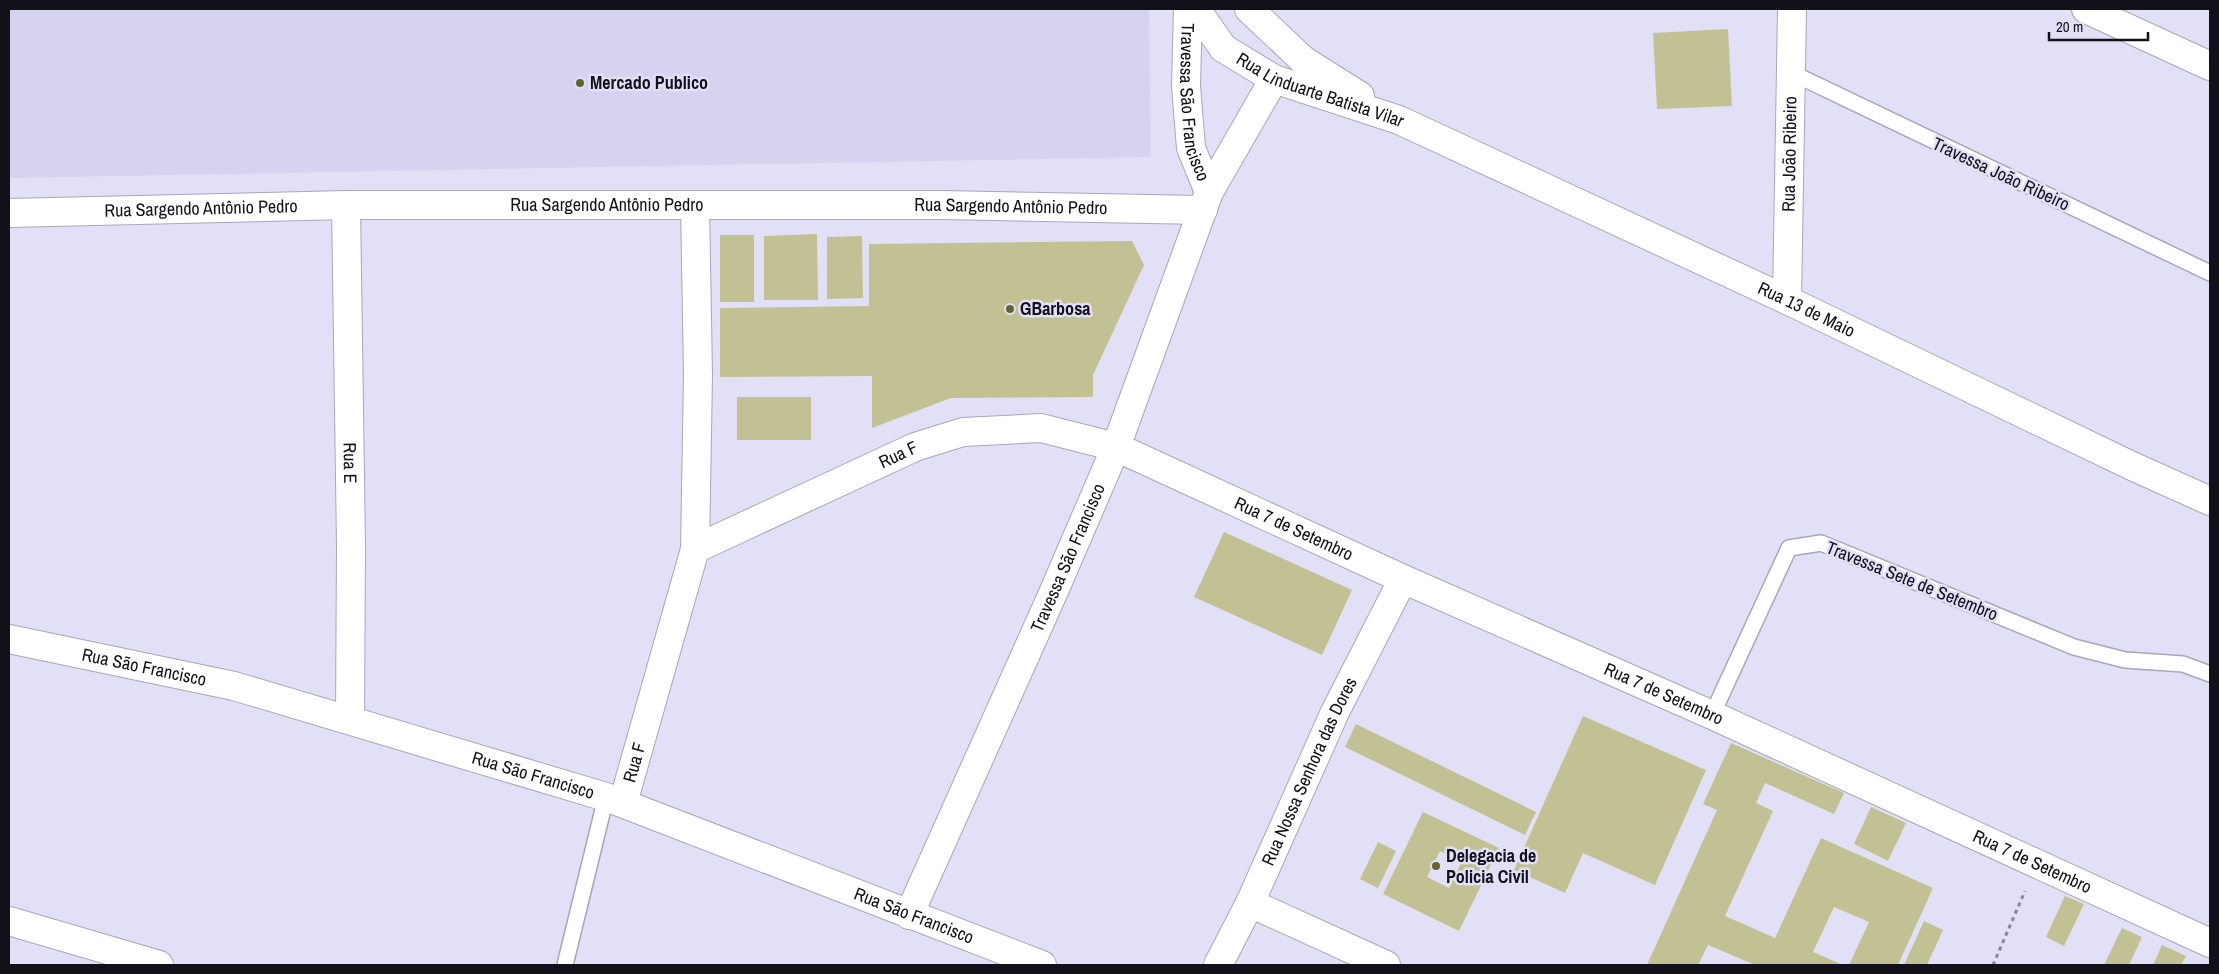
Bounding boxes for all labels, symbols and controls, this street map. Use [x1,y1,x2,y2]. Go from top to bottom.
scale bar [2049,10,2148,42]
text: 20 m [2056,16,2083,37]
street label: Travessa São Francisco [1174,23,1216,185]
street label: Rua Linduarte Batista Vilar [1232,46,1408,133]
place label: Mercado Publico [590,70,708,95]
marker: Mercado Publico [574,77,586,89]
street label: Rua João Ribeiro [1776,96,1803,212]
street label: Travessa João Ribeiro [1929,131,2074,216]
street label: Rua Sargendo Antônio Pedro [510,192,703,217]
street label: Rua Sargendo Antônio Pedro [914,192,1108,220]
street label: Rua Sargendo Antônio Pedro [104,193,298,223]
street label: Rua 13 de Maio [1754,275,1859,343]
place label: GBarbosa [1020,296,1091,321]
marker: GBarbosa [1004,303,1016,315]
street label: Rua F [875,435,922,474]
street label: Rua E [337,442,363,484]
street label: Travessa São Francisco [1024,479,1111,636]
street label: Rua 7 de Setembro [1231,490,1357,566]
street label: Travessa Sete de Setembro [1823,535,2002,626]
street label: Rua São Francisco [80,642,209,692]
street label: Rua 7 de Setembro [1600,656,1728,731]
street label: Rua Nossa Senhora das Dores [1255,673,1363,870]
street label: Rua F [616,740,651,785]
street label: Rua São Francisco [469,745,597,805]
street label: Rua 7 de Setembro [1969,823,2096,899]
place label: Delegacia de Policia Civil [1446,843,1536,889]
marker: Delegacia de Policia Civil [1430,860,1442,872]
street label: Rua São Francisco [851,881,978,950]

